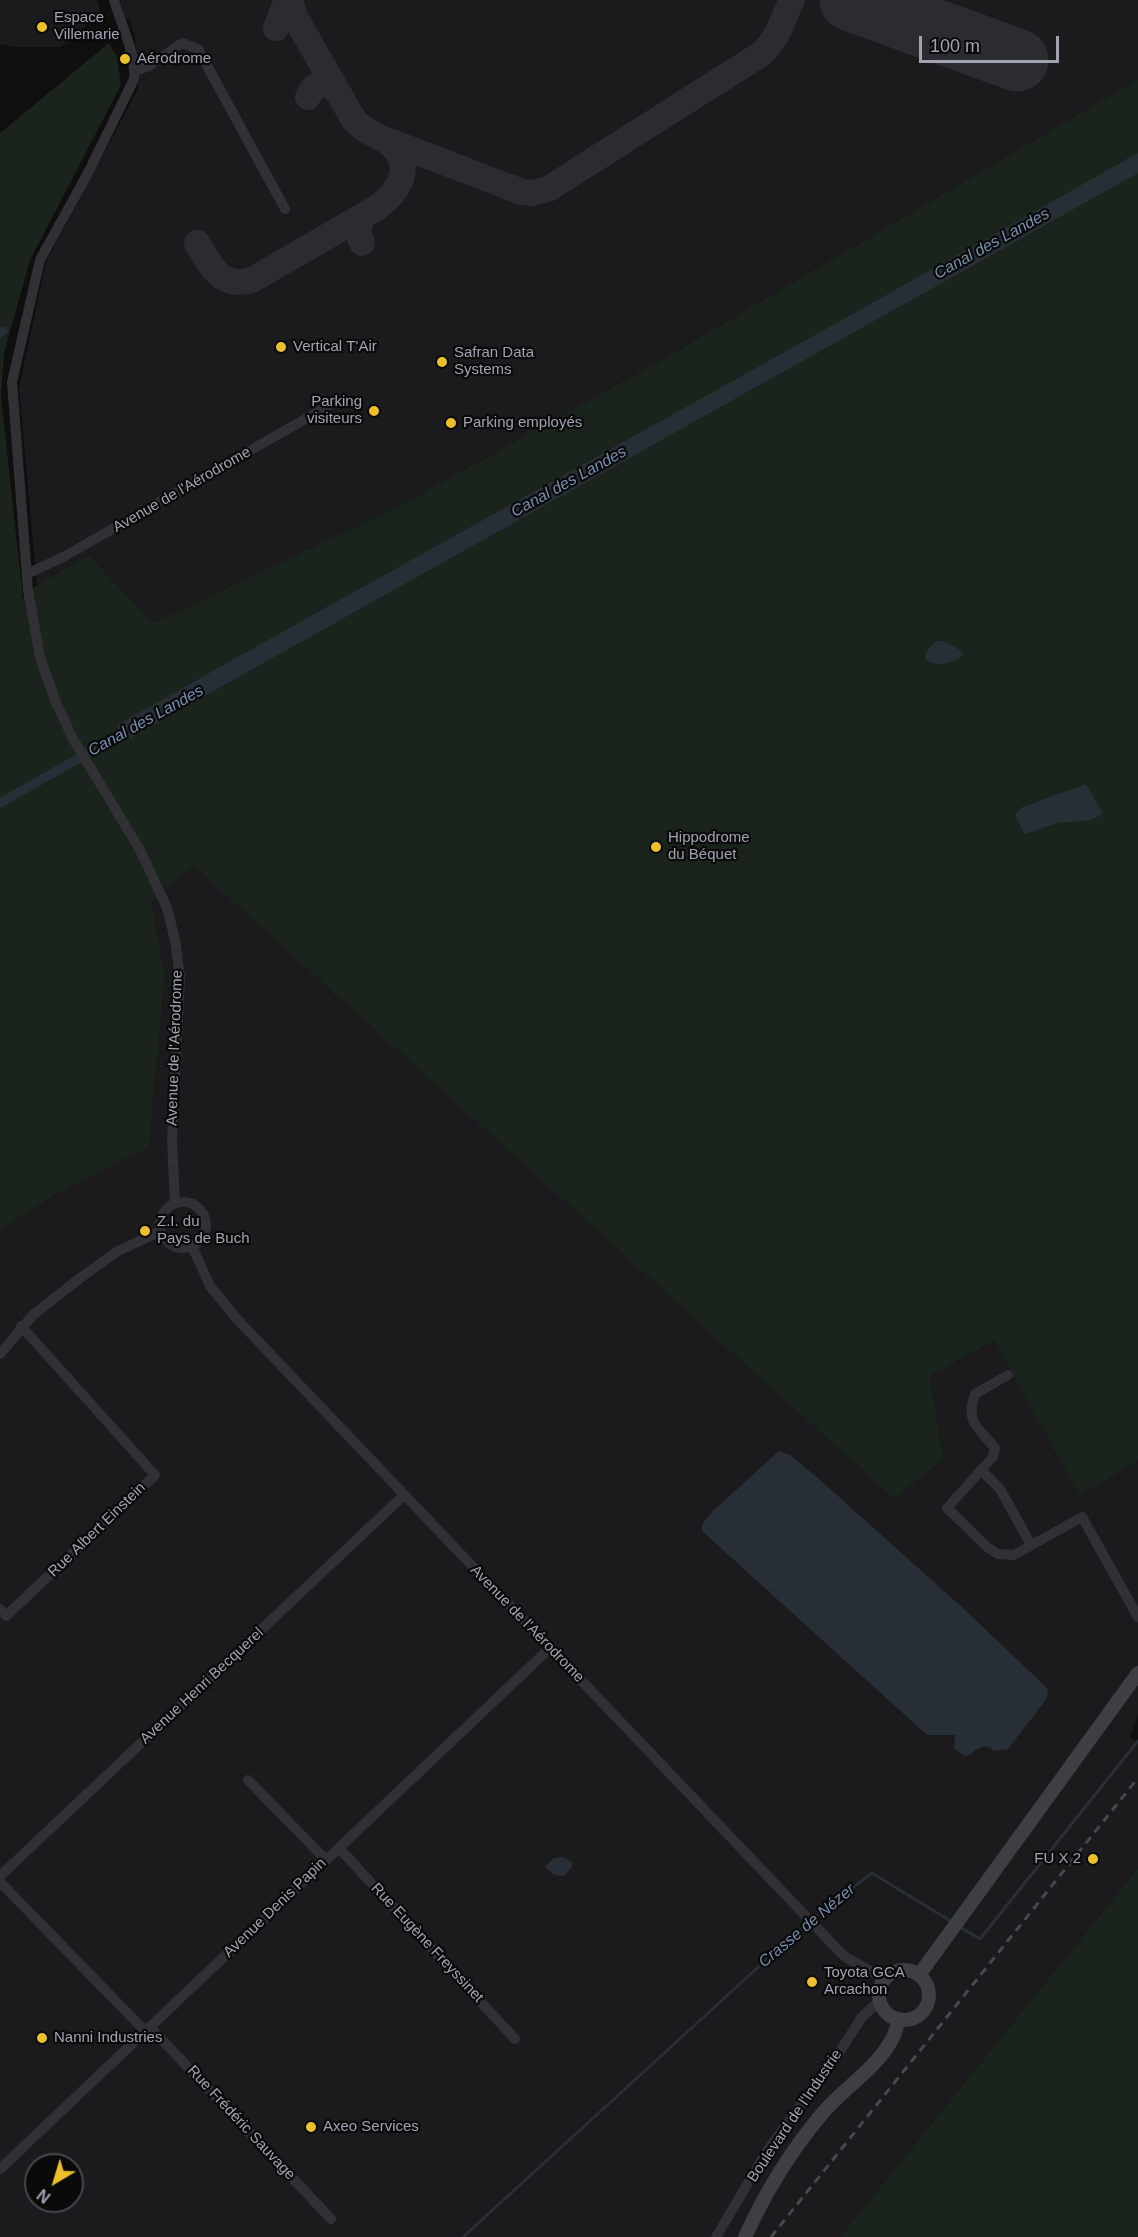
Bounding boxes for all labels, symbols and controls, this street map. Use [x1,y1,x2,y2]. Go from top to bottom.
place label: Espace Villemarie [54,9,120,44]
marker: Espace Villemarie [35,20,49,34]
scale bar [922,24,1062,62]
text: 100 m [930,36,980,56]
place label: Aérodrome [137,50,211,68]
marker: Aérodrome [118,52,132,66]
water label: Canal des Landes [931,204,1053,284]
place label: Vertical T'Air [293,338,377,356]
marker: Vertical T'Air [274,340,288,354]
place label: Safran Data Systems [454,344,534,379]
marker: Safran Data Systems [435,355,449,369]
place label: Parking visiteurs [307,393,362,428]
marker: Parking visiteurs [367,404,381,418]
place label: Parking employés [463,414,582,432]
marker: Parking employés [444,416,458,430]
water label: Canal des Landes [508,442,630,522]
street label: Avenue de l'Aérodrome [110,443,254,537]
water label: Canal des Landes [85,681,207,761]
place label: Hippodrome du Béquet [668,829,750,864]
marker: Hippodrome du Béquet [649,840,663,854]
street label: Avenue de l'Aérodrome [163,970,187,1126]
place label: Z.I. du Pays de Buch [157,1213,250,1248]
marker: Z.I. du Pays de Buch [138,1224,152,1238]
street label: Rue Albert Einstein [45,1479,149,1581]
street label: Avenue de l'Aérodrome [466,1562,588,1686]
street label: Avenue Henri Becquerel [137,1624,267,1748]
place label: FU X 2 [1034,1850,1081,1868]
marker: FU X 2 [1086,1852,1100,1866]
street label: Avenue Denis Papin [220,1854,330,1962]
street label: Rue Eugène Freyssinet [367,1880,487,2006]
water label: Crasse de Nézer [755,1880,859,1972]
place label: Toyota GCA Arcachon [824,1964,905,1999]
marker: Toyota GCA Arcachon [805,1975,819,1989]
place label: Nanni Industries [54,2029,162,2047]
marker: Nanni Industries [35,2031,49,2045]
street label: Boulevard de l'Industrie [744,2046,846,2186]
street label: Rue Frédéric Sauvage [183,2062,299,2184]
place label: Axeo Services [323,2118,419,2136]
marker: Axeo Services [304,2120,318,2134]
north arrow [24,2153,84,2213]
text: N [34,2186,54,2206]

